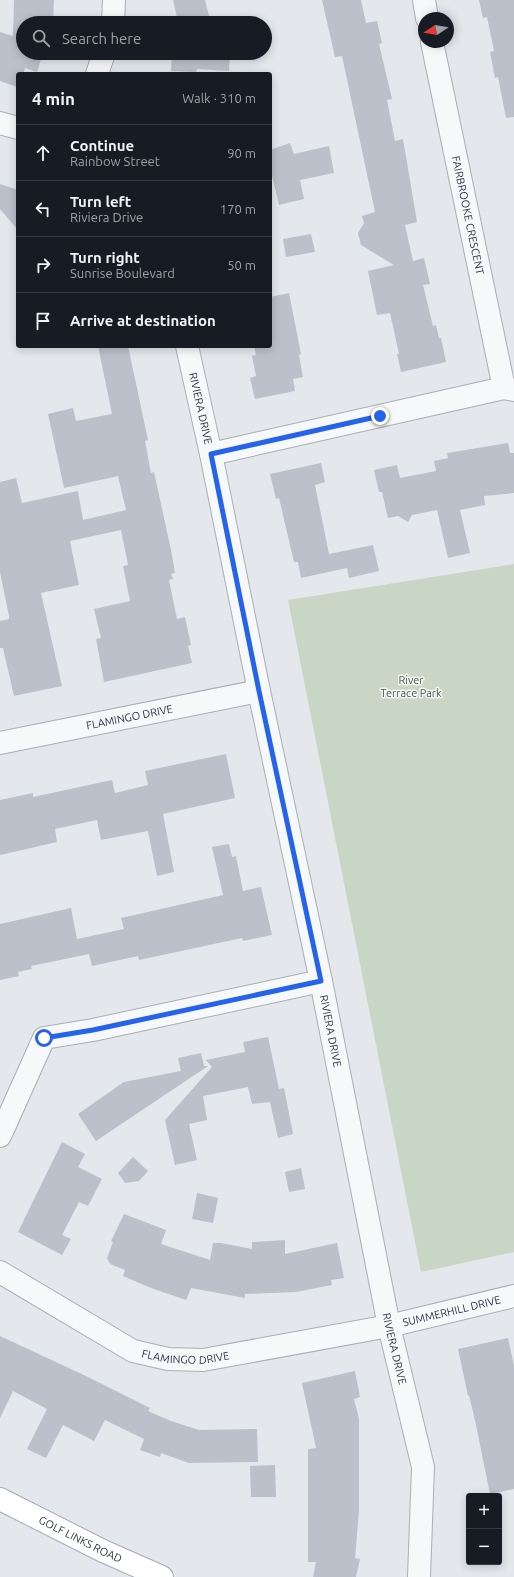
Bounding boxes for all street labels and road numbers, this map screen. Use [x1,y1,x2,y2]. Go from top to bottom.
street label: FAIRBROOKE CRESCENT [450,155,486,276]
street label: RIVIERA DRIVE [187,371,215,446]
street label: FLAMINGO DRIVE [85,702,174,732]
street label: RIVIERA DRIVE [318,994,344,1068]
street label: SUMMERHILL DRIVE [401,1293,502,1329]
street label: RIVIERA DRIVE [381,1312,409,1386]
street label: FLAMINGO DRIVE [141,1347,230,1366]
street label: GOLF LINKS ROAD [37,1514,124,1565]

